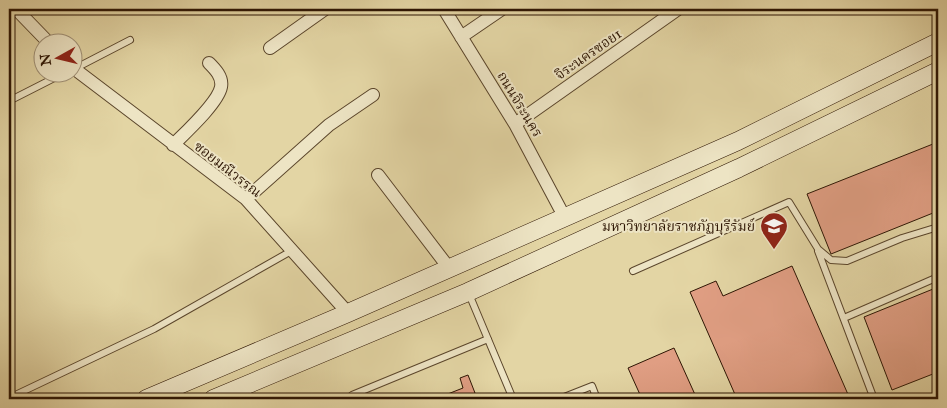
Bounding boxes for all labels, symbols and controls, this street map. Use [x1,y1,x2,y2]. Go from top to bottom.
street label: จิระนครซอย1 [552,25,625,84]
north arrow [32,32,82,82]
text: N [36,53,55,67]
street label: ถนนจิระนคร [493,68,546,140]
street label: ซอยมณีวรรณ [191,138,265,201]
school or university icon: มหาวิทยาลัยราชภัฏบุรีรัมย์ [759,211,789,250]
place label: มหาวิทยาลัยราชภัฏบุรีรัมย์ [602,217,755,235]

